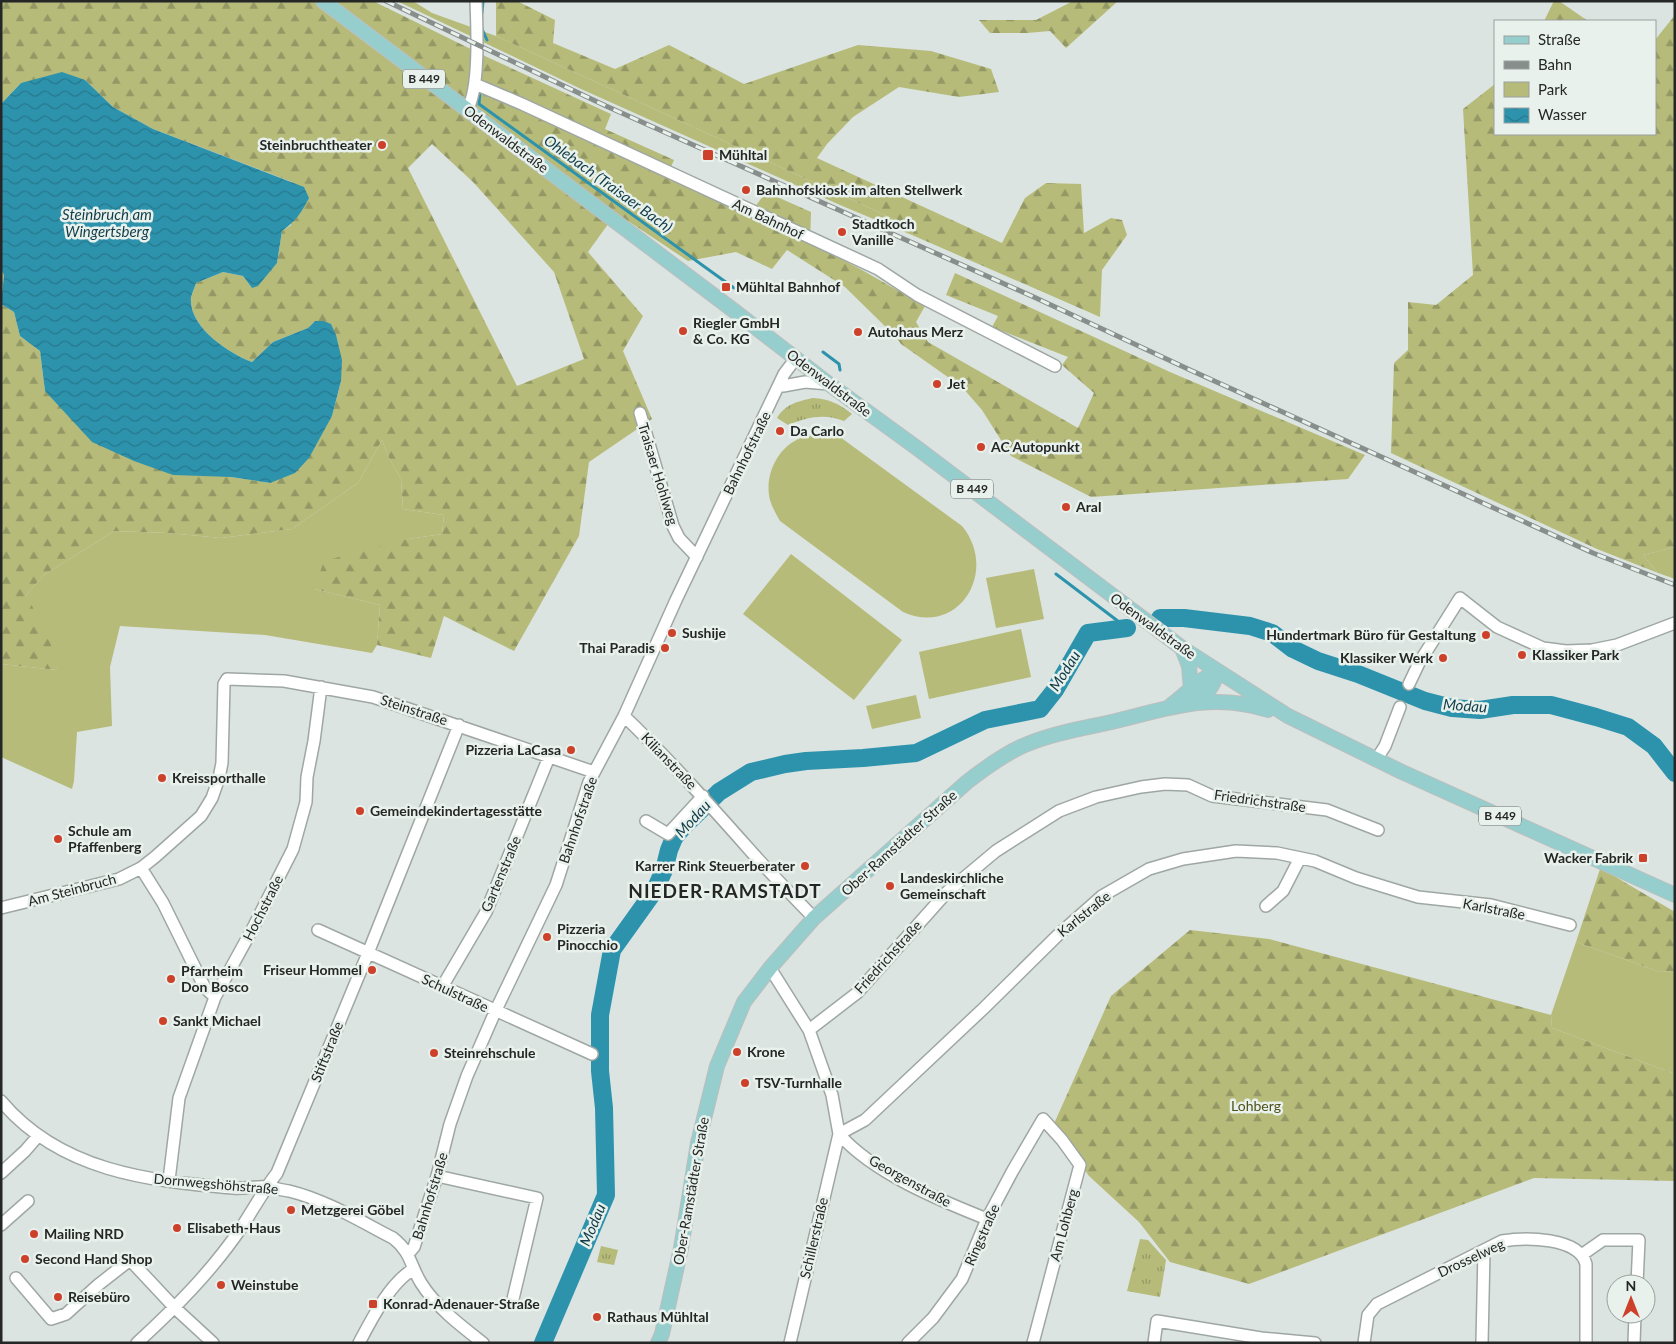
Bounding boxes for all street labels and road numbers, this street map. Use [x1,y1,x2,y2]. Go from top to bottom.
road number: B 449 [403,70,445,88]
street label: Odenwaldstraße [461,101,552,176]
street label: Am Bahnhof [730,195,807,242]
street label: Odenwaldstraße [784,345,875,420]
street label: Bahnhofstraße [719,408,774,497]
street label: Traisaer Hohlweg [635,421,682,527]
road number: B 449 [951,479,993,498]
street label: Odenwaldstraße [1107,589,1199,662]
street label: Steinstraße [379,691,450,728]
street label: Kilianstraße [638,729,701,793]
street label: Bahnhofstraße [555,774,600,865]
street label: Ober-Ramstädter Straße [837,786,960,899]
street label: Friedrichstraße [1213,786,1307,815]
road number: B 449 [1479,806,1521,826]
street label: Gartenstraße [477,833,524,914]
street label: Am Steinbruch [26,870,118,909]
street label: Hochstraße [239,872,286,943]
street label: Karlstraße [1054,887,1114,940]
street label: Karlstraße [1461,894,1527,923]
street label: Friedrichstraße [850,917,925,997]
street label: Schulstraße [419,970,491,1015]
street label: Stiftstraße [307,1019,346,1085]
street label: Ober-Ramstädter Straße [669,1116,712,1266]
street label: Bahnhofstraße [408,1150,451,1242]
street label: Georgenstraße [866,1151,954,1210]
street label: Dornwegshöhstraße [153,1170,279,1197]
street label: Am Lohberg [1046,1187,1081,1263]
street label: Schillerstraße [796,1196,831,1280]
street label: Ringstraße [960,1201,1003,1268]
street label: Drosselweg [1435,1235,1507,1280]

